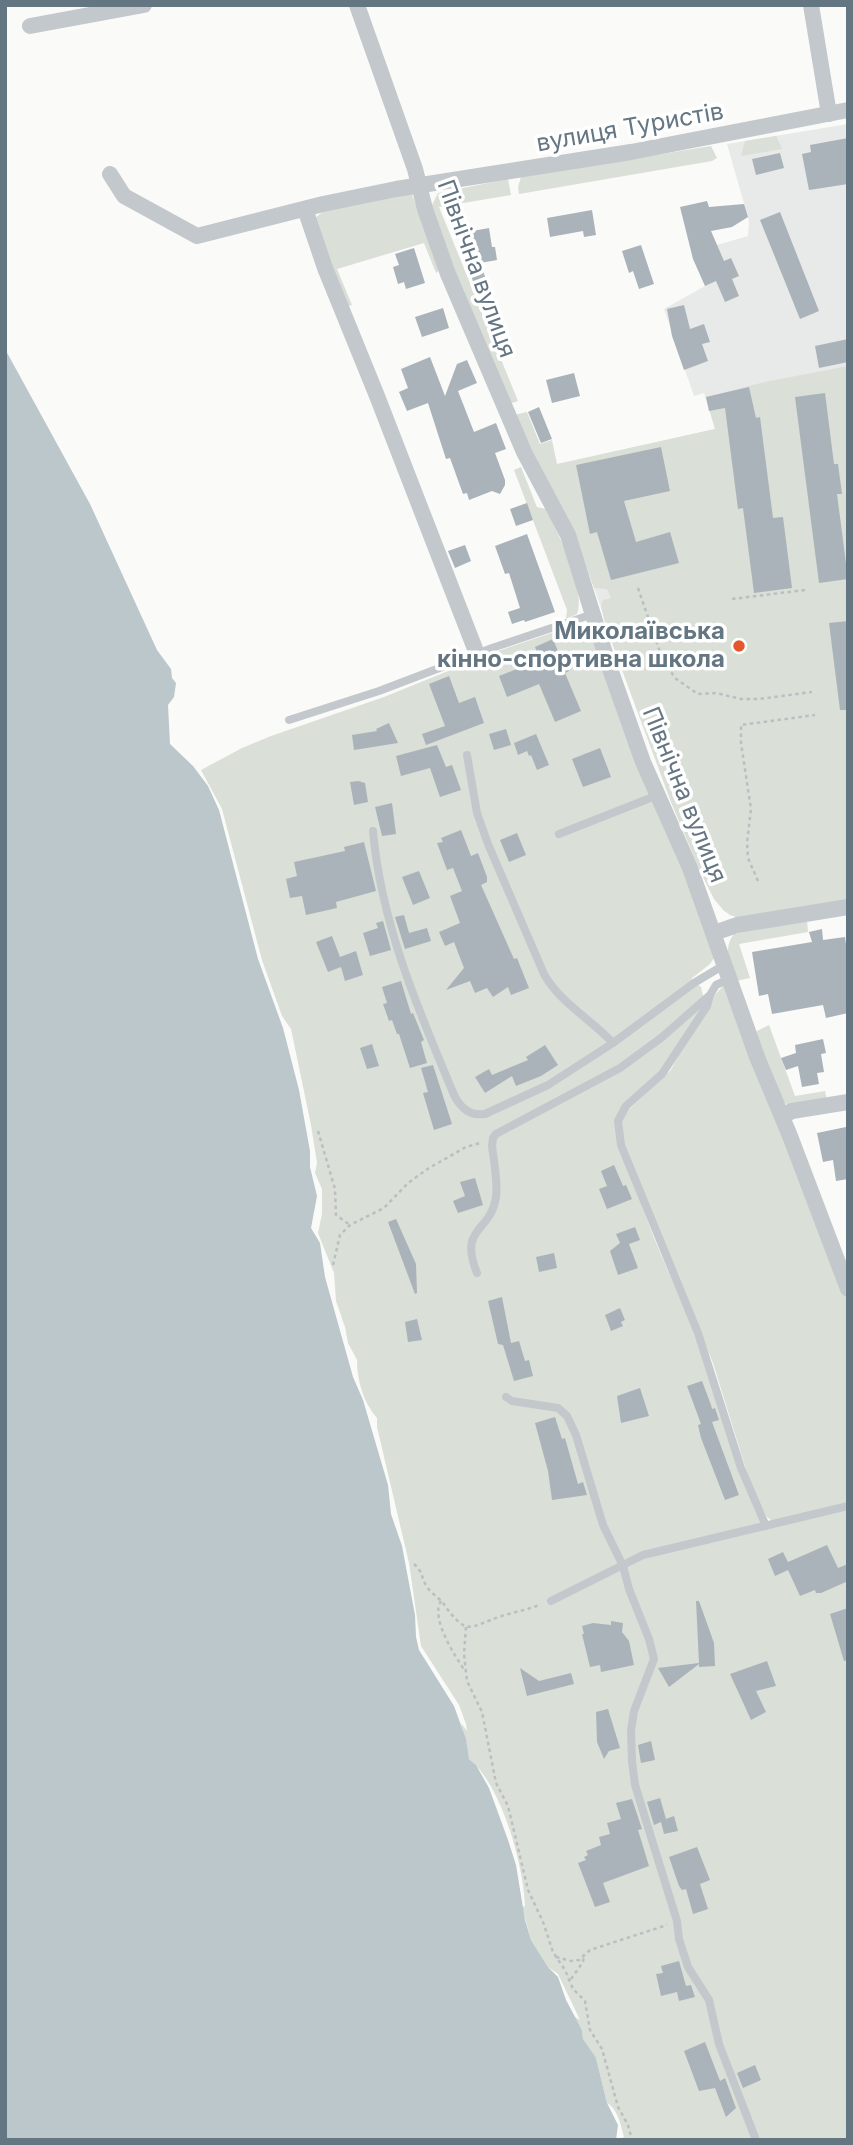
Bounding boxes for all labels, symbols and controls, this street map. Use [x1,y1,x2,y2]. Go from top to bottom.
street label: вулиця Туристів [534,97,726,159]
street label: Північна вулиця [430,176,522,362]
place label: Миколаївська кінно-спортивна школа [437,618,725,674]
marker: Миколаївська кінно-спортивна школа [731,638,747,654]
street label: Північна вулиця [636,703,732,887]

